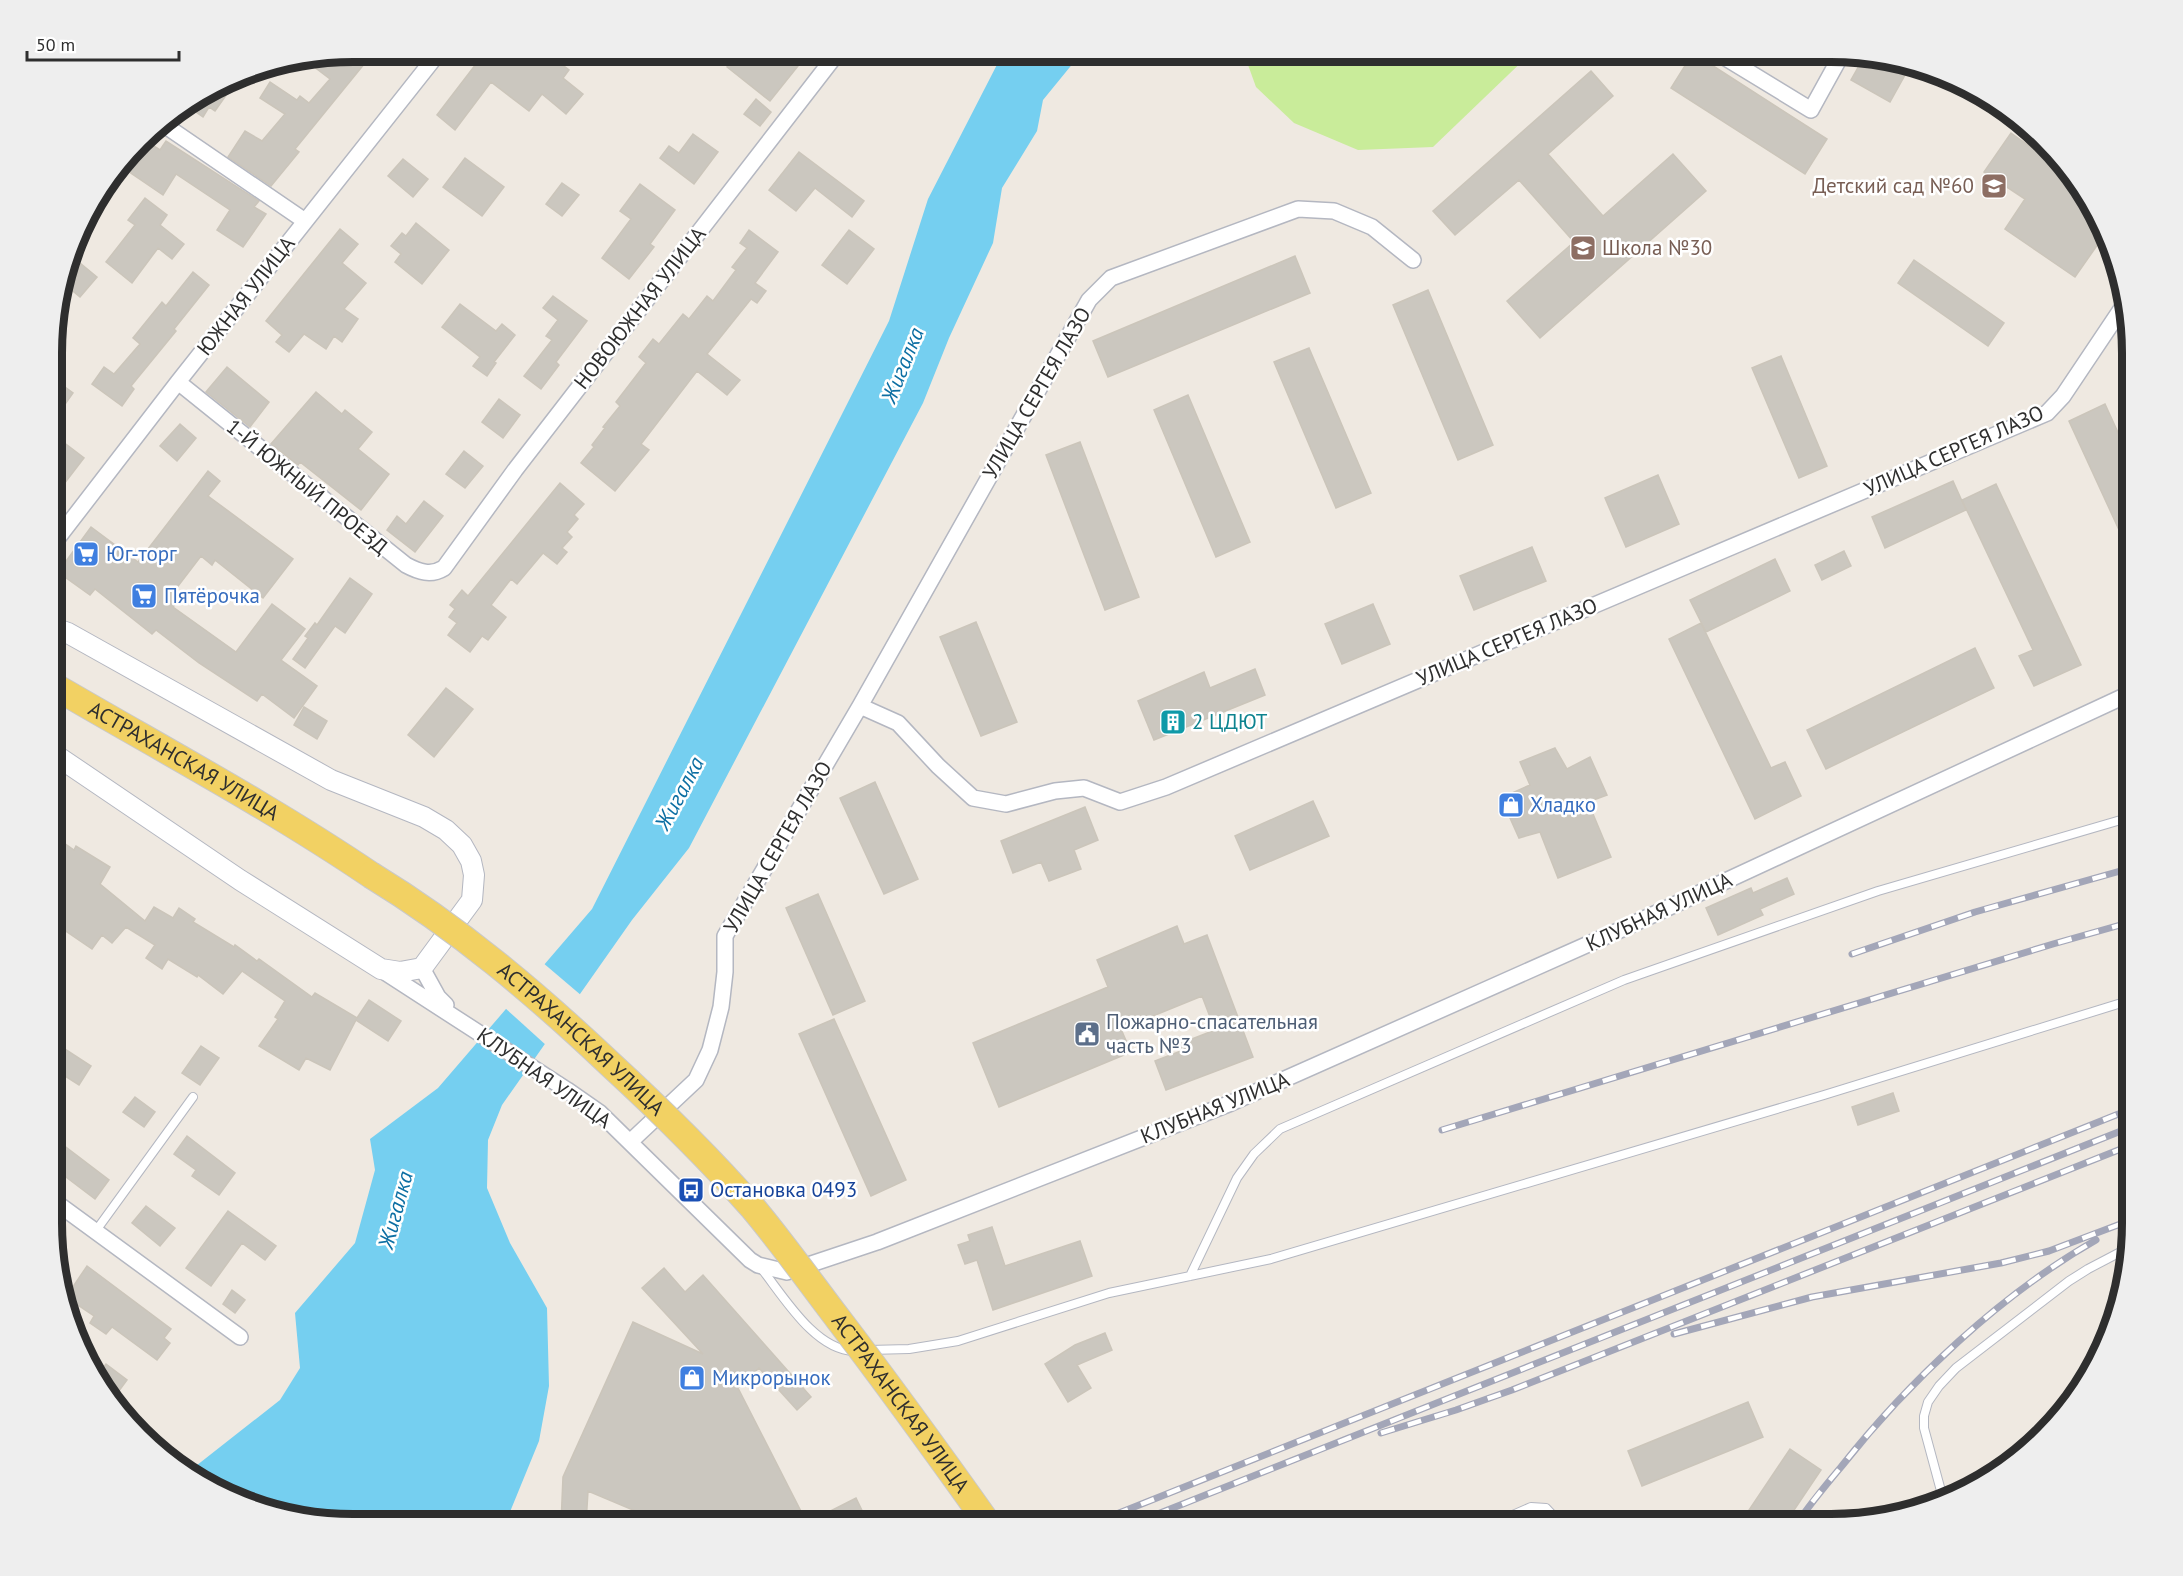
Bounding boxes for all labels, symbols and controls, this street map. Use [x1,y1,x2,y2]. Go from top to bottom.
scale bar [27,24,178,62]
text: 50 m [36,33,75,56]
school or university icon: Детский сад №60 [1979,171,2009,201]
place label: Детский сад №60 [1812,172,1974,199]
street label: НОВОЮЖНАЯ УЛИЦА [568,220,712,394]
street label: ЮЖНАЯ УЛИЦА [191,230,301,361]
school or university icon: Школа №30 [1568,233,1598,263]
place label: Школа №30 [1602,234,1712,261]
street label: УЛИЦА СЕРГЕЯ ЛАЗО [976,302,1097,483]
water label: Жигалка [874,323,930,408]
street label: УЛИЦА СЕРГЕЯ ЛАЗО [1860,399,2048,502]
street label: 1-Й ЮЖНЫЙ ПРОЕЗД [221,413,394,560]
supermarket icon: Юг-торг [71,539,101,569]
place label: Юг-торг [106,540,177,567]
supermarket icon: Пятёрочка [129,581,159,611]
place label: Пятёрочка [164,582,260,609]
street label: УЛИЦА СЕРГЕЯ ЛАЗО [1412,591,1601,692]
street label: АСТРАХАНСКАЯ УЛИЦА [84,695,285,827]
building icon: 2 ЦДЮТ [1158,707,1188,737]
place label: 2 ЦДЮТ [1192,708,1268,735]
water label: Жигалка [648,751,710,835]
street label: УЛИЦА СЕРГЕЯ ЛАЗО [717,756,838,937]
shop icon: Хладко [1496,790,1526,820]
place label: Хладко [1530,791,1596,818]
street label: КЛУБНАЯ УЛИЦА [1581,866,1737,957]
street label: АСТРАХАНСКАЯ УЛИЦА [492,956,671,1122]
place label: Пожарно-спасательная часть №3 [1106,1008,1318,1059]
public building icon: Пожарно-спасательная часть №3 [1072,1019,1102,1049]
street label: КЛУБНАЯ УЛИЦА [472,1021,617,1134]
street label: КЛУБНАЯ УЛИЦА [1136,1065,1294,1150]
water label: Жигалка [371,1168,419,1253]
bus stop icon: Остановка 0493 [676,1175,706,1205]
place label: Остановка 0493 [710,1176,857,1203]
street label: АСТРАХАНСКАЯ УЛИЦА [826,1308,976,1498]
shop icon: Микрорынок [677,1363,707,1393]
place label: Микрорынок [712,1364,831,1391]

